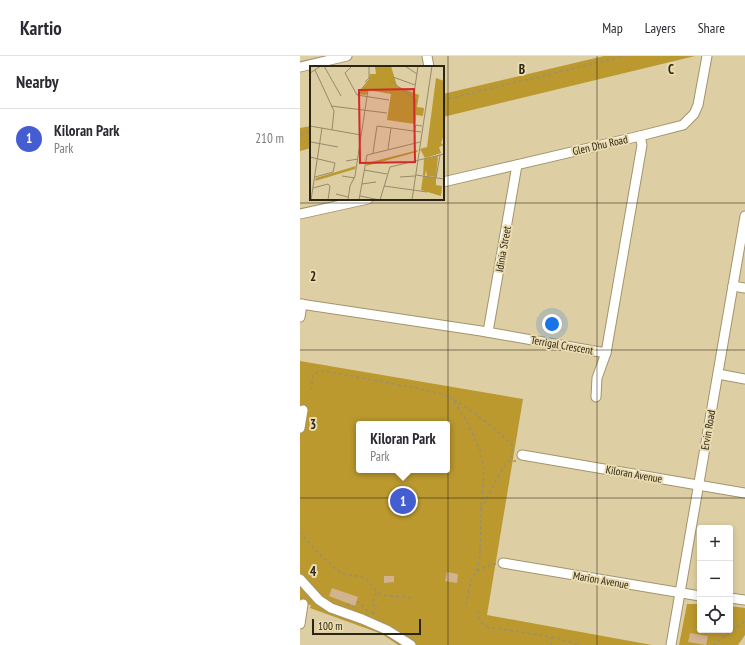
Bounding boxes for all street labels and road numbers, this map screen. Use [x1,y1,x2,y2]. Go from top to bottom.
street label: Glen Dhu Road [571,132,629,158]
street label: Idinia Street [492,225,514,273]
street label: Terrigal Crescent [530,333,594,357]
street label: Ervin Road [698,409,718,451]
street label: Kiloran Avenue [605,462,664,486]
street label: Marion Avenue [572,568,630,592]

